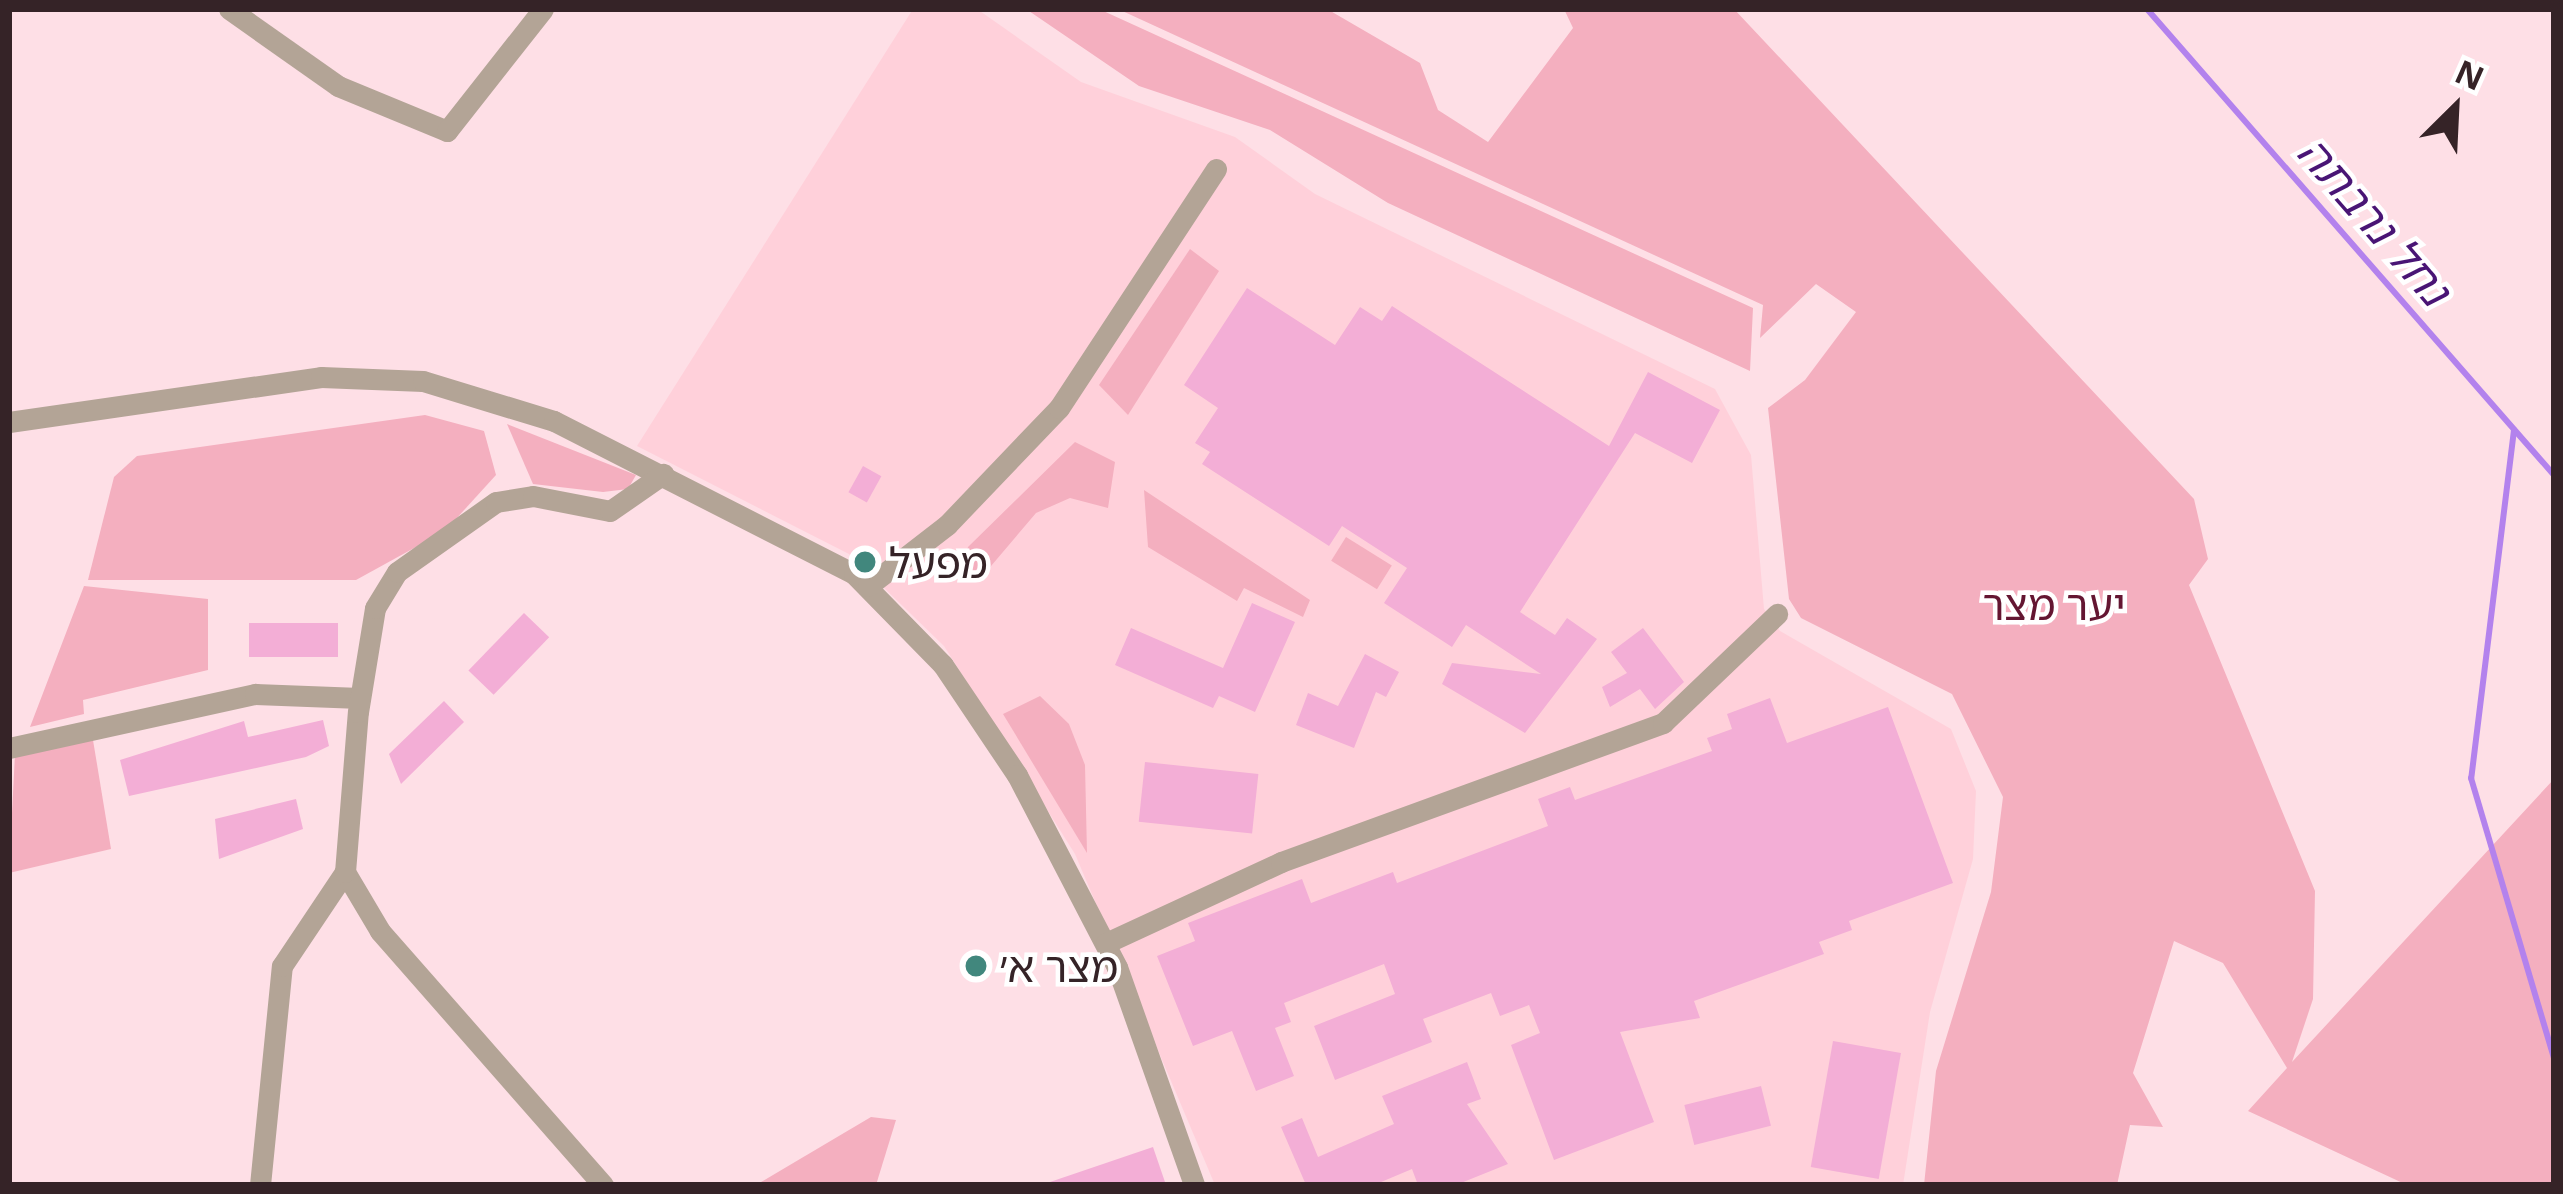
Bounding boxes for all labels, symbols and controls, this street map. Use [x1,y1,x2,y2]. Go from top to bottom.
north arrow [2395,48,2515,168]
text: N [2448,49,2491,101]
water label: נחל נרבתה [2287,125,2463,315]
place label: מפעל [889,537,988,587]
marker: מפעל [852,549,878,575]
park label: יער מצר [1982,579,2126,629]
place label: מצר א׳ [1000,941,1118,991]
marker: מצר א׳ [963,953,989,979]

